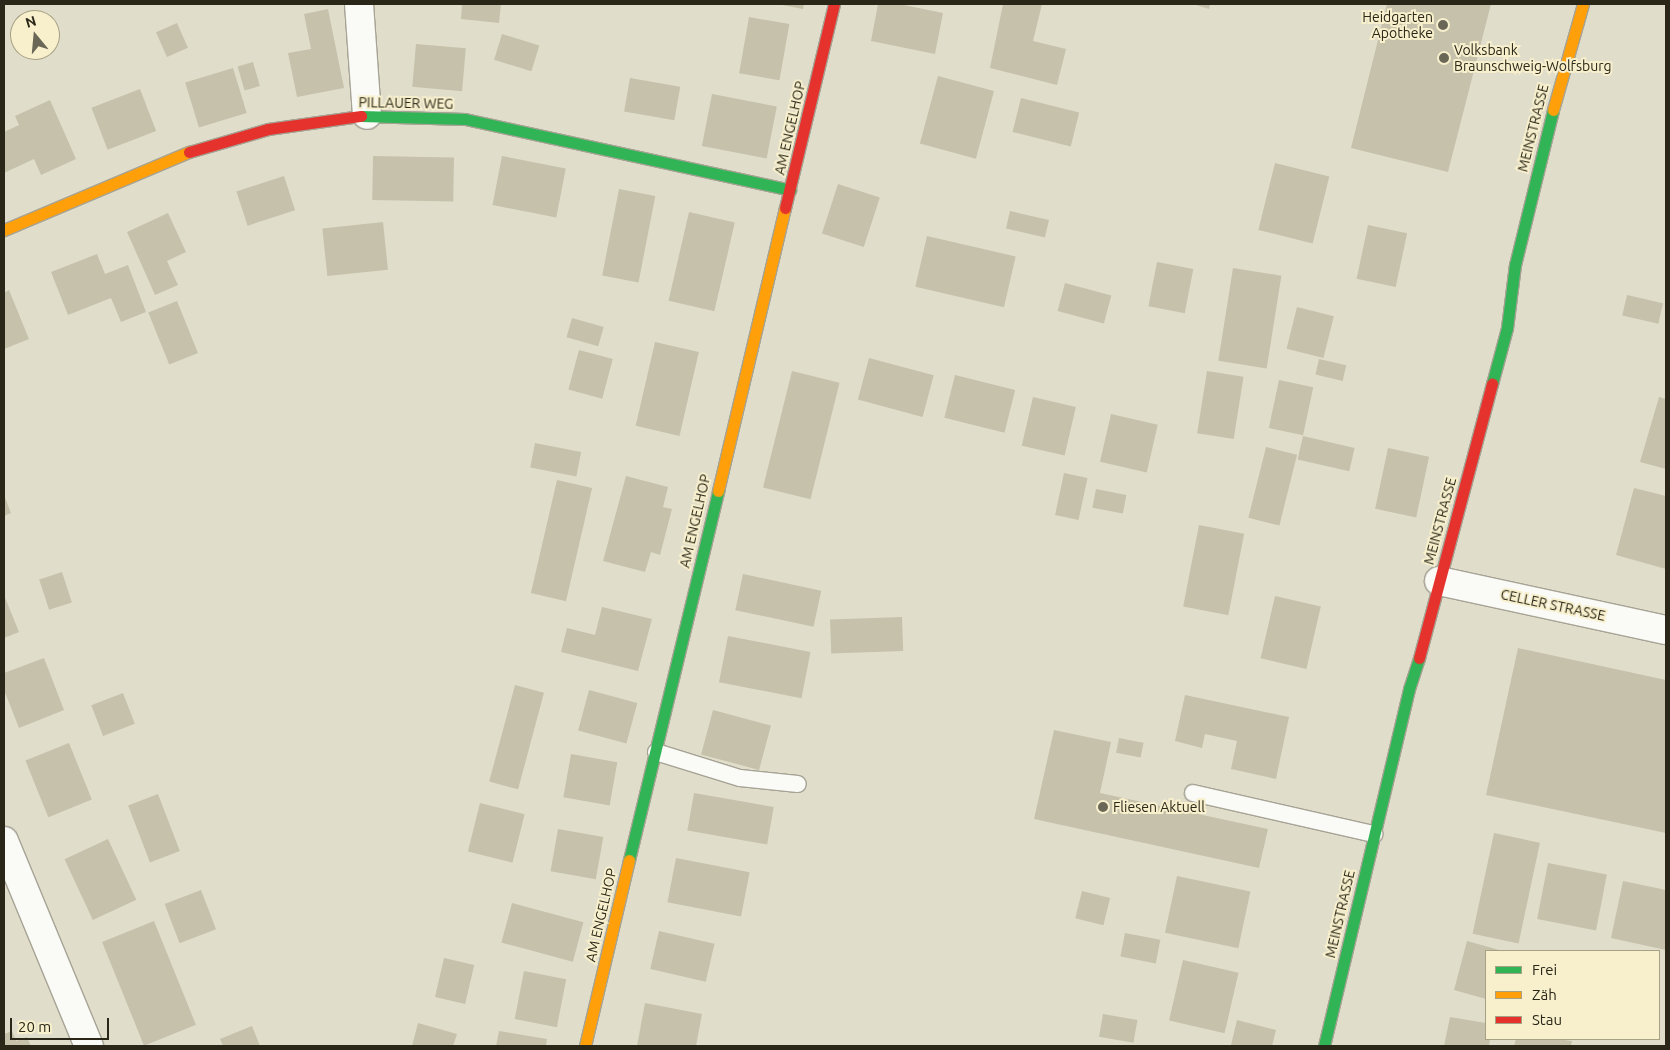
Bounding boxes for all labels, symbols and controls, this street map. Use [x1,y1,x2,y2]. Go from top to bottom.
place label: Heidgarten Apotheke [1362,9,1433,41]
north arrow [10,10,60,60]
text: N [24,12,38,31]
marker: Heidgarten Apotheke [1437,19,1449,31]
place label: Volksbank Braunschweig-Wolfsburg [1454,42,1612,74]
marker: Volksbank Braunschweig-Wolfsburg [1438,52,1450,64]
street label: AM ENGELHOP [771,80,809,176]
street label: MEINSTRASSE [1514,82,1552,174]
street label: PILLAUER WEG [358,94,454,112]
street label: AM ENGELHOP [676,473,714,569]
street label: MEINSTRASSE [1420,476,1460,566]
street label: CELLER STRASSE [1499,586,1607,624]
place label: Fliesen Aktuell [1113,799,1205,815]
marker: Fliesen Aktuell [1097,801,1109,813]
street label: AM ENGELHOP [582,867,620,963]
street label: MEINSTRASSE [1322,868,1358,960]
legend [1485,950,1660,1040]
text: Frei [1532,961,1557,978]
text: Zäh [1532,986,1557,1003]
scale bar [12,1008,111,1040]
text: Stau [1532,1011,1562,1028]
text: 20 m [18,1018,51,1035]

